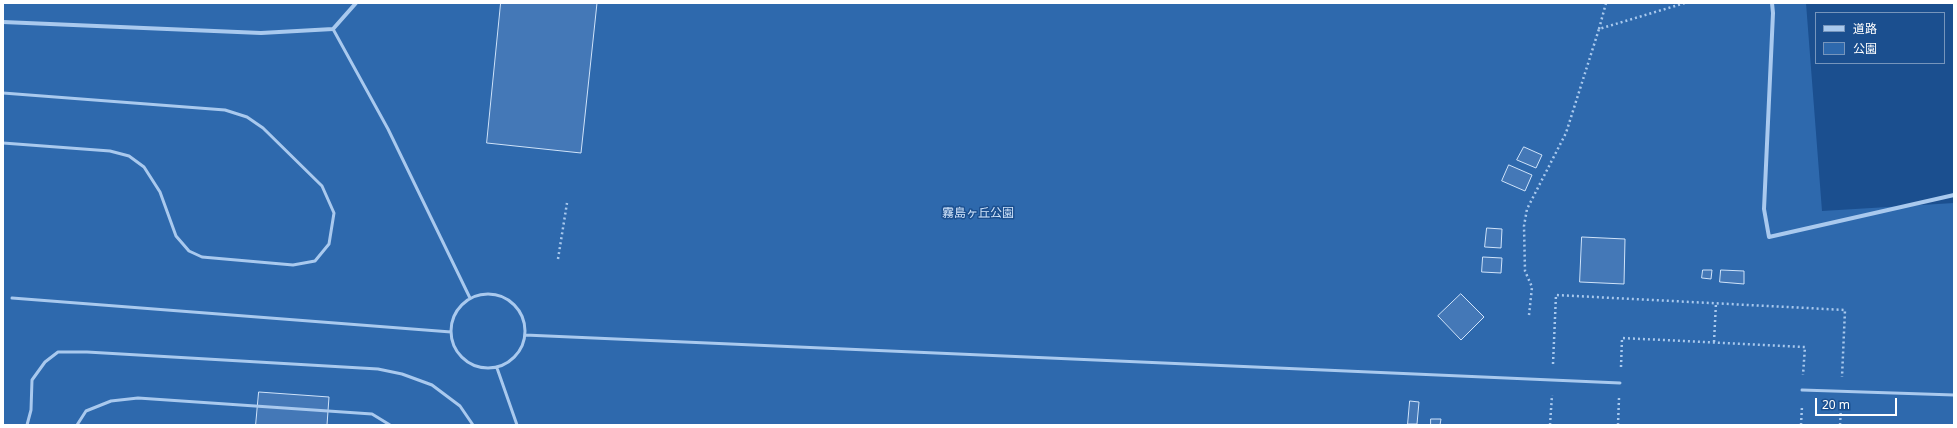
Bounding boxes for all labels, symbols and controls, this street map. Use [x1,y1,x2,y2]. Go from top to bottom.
legend [1815,12,1945,64]
text: 道路 [1853,20,1877,37]
text: 公園 [1853,40,1877,57]
park label: 霧島ヶ丘公園 [942,207,1014,221]
scale bar [1817,390,1899,416]
text: 20 m [1822,396,1850,413]

